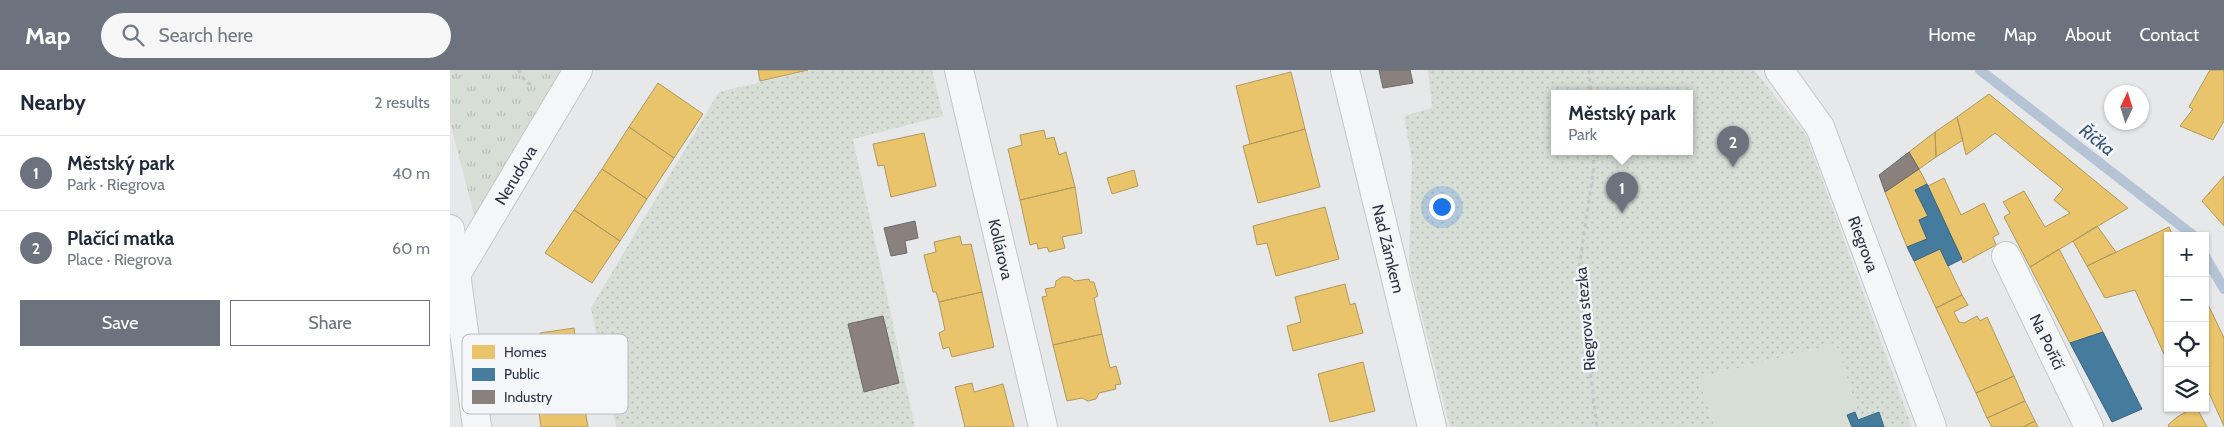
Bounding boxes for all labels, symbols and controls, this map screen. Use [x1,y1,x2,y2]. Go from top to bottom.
search box [101,13,451,58]
text: Map [25,21,71,50]
icon: search [119,21,147,49]
text: Search here [159,24,253,47]
text: Home [1928,24,1976,46]
text: Map [2004,24,2037,46]
text: About [2065,24,2111,46]
text: Contact [2139,24,2199,46]
north arrow [2104,85,2149,130]
text: Nearby [20,90,86,115]
popup [1551,90,1693,155]
text: 2 results [374,93,430,112]
text: Městský park [1568,102,1676,125]
water label: Říčka [2075,119,2119,161]
text: Park [1568,125,1597,144]
pin: 2 [1717,126,1749,167]
street label: Nerudova [491,142,541,208]
text: Městský park [67,152,175,175]
text: 1 [33,164,39,183]
text: 40 m [392,164,430,183]
pin: 1 [1606,172,1638,213]
text: Park · Riegrova [67,175,165,194]
your location [1429,194,1455,220]
street label: Nad Zámkem [1368,203,1408,295]
street label: Riegrova [1844,214,1882,275]
street label: Kollárova [984,217,1017,282]
text: Plačící matka [67,227,174,250]
map controls [2164,232,2209,412]
button: + [2164,232,2209,277]
text: 2 [32,239,40,258]
text: 60 m [392,239,430,258]
text: Place · Riegrova [67,250,172,269]
street label: Riegrova stezka [1571,266,1599,372]
button: − [2164,277,2209,322]
button: Save [20,300,220,346]
button: Share [230,300,430,346]
street label: Na Poříčí [2026,311,2069,373]
button: locate [2164,322,2209,367]
legend [462,334,628,414]
text: Homes [504,343,547,361]
text: Public [504,365,540,383]
button: layers [2164,367,2209,412]
text: Industry [504,388,552,406]

